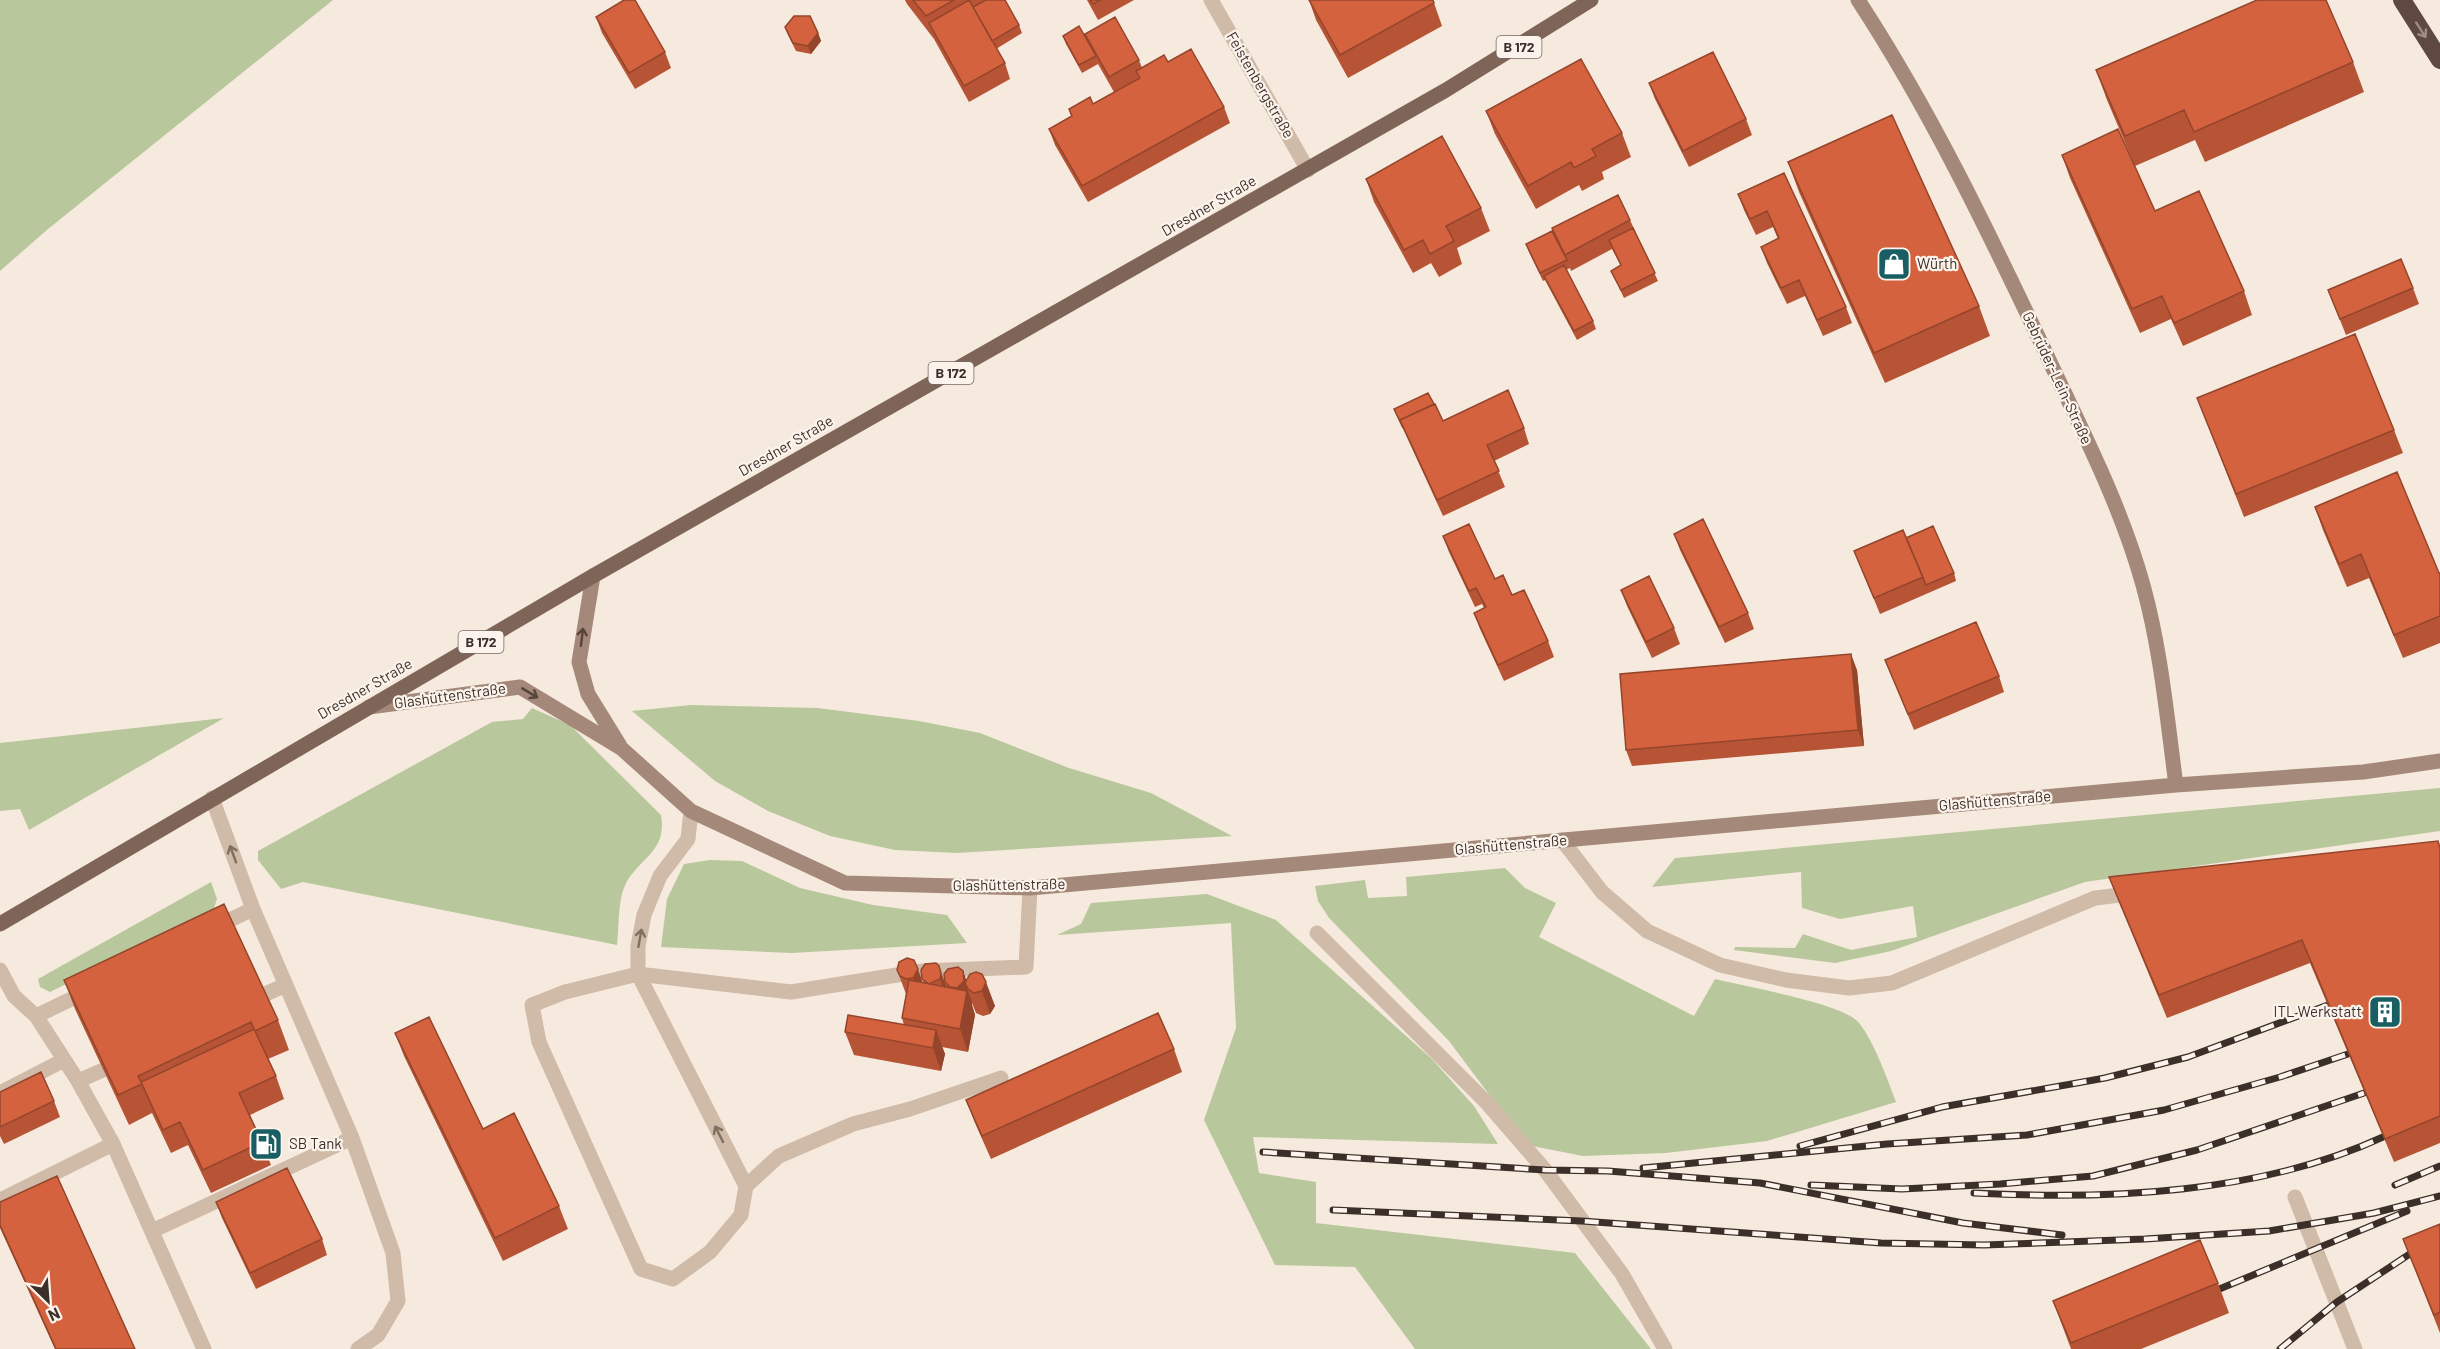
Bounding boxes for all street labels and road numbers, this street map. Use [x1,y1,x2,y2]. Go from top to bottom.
street label: Feistenbergstraße [1223,28,1299,141]
road number: B 172 [1496,36,1541,58]
street label: Dresdner Straße [1158,171,1259,239]
street label: Gebrüder-Lein-Straße [2019,308,2097,447]
road number: B 172 [928,362,974,384]
street label: Dresdner Straße [735,411,836,479]
road number: B 172 [458,631,504,653]
street label: Dresdner Straße [314,654,415,722]
street label: Glashüttenstraße [393,678,507,712]
street label: Glashüttenstraße [1938,786,2052,814]
street label: Glashüttenstraße [1454,830,1568,858]
street label: Glashüttenstraße [953,874,1065,894]

